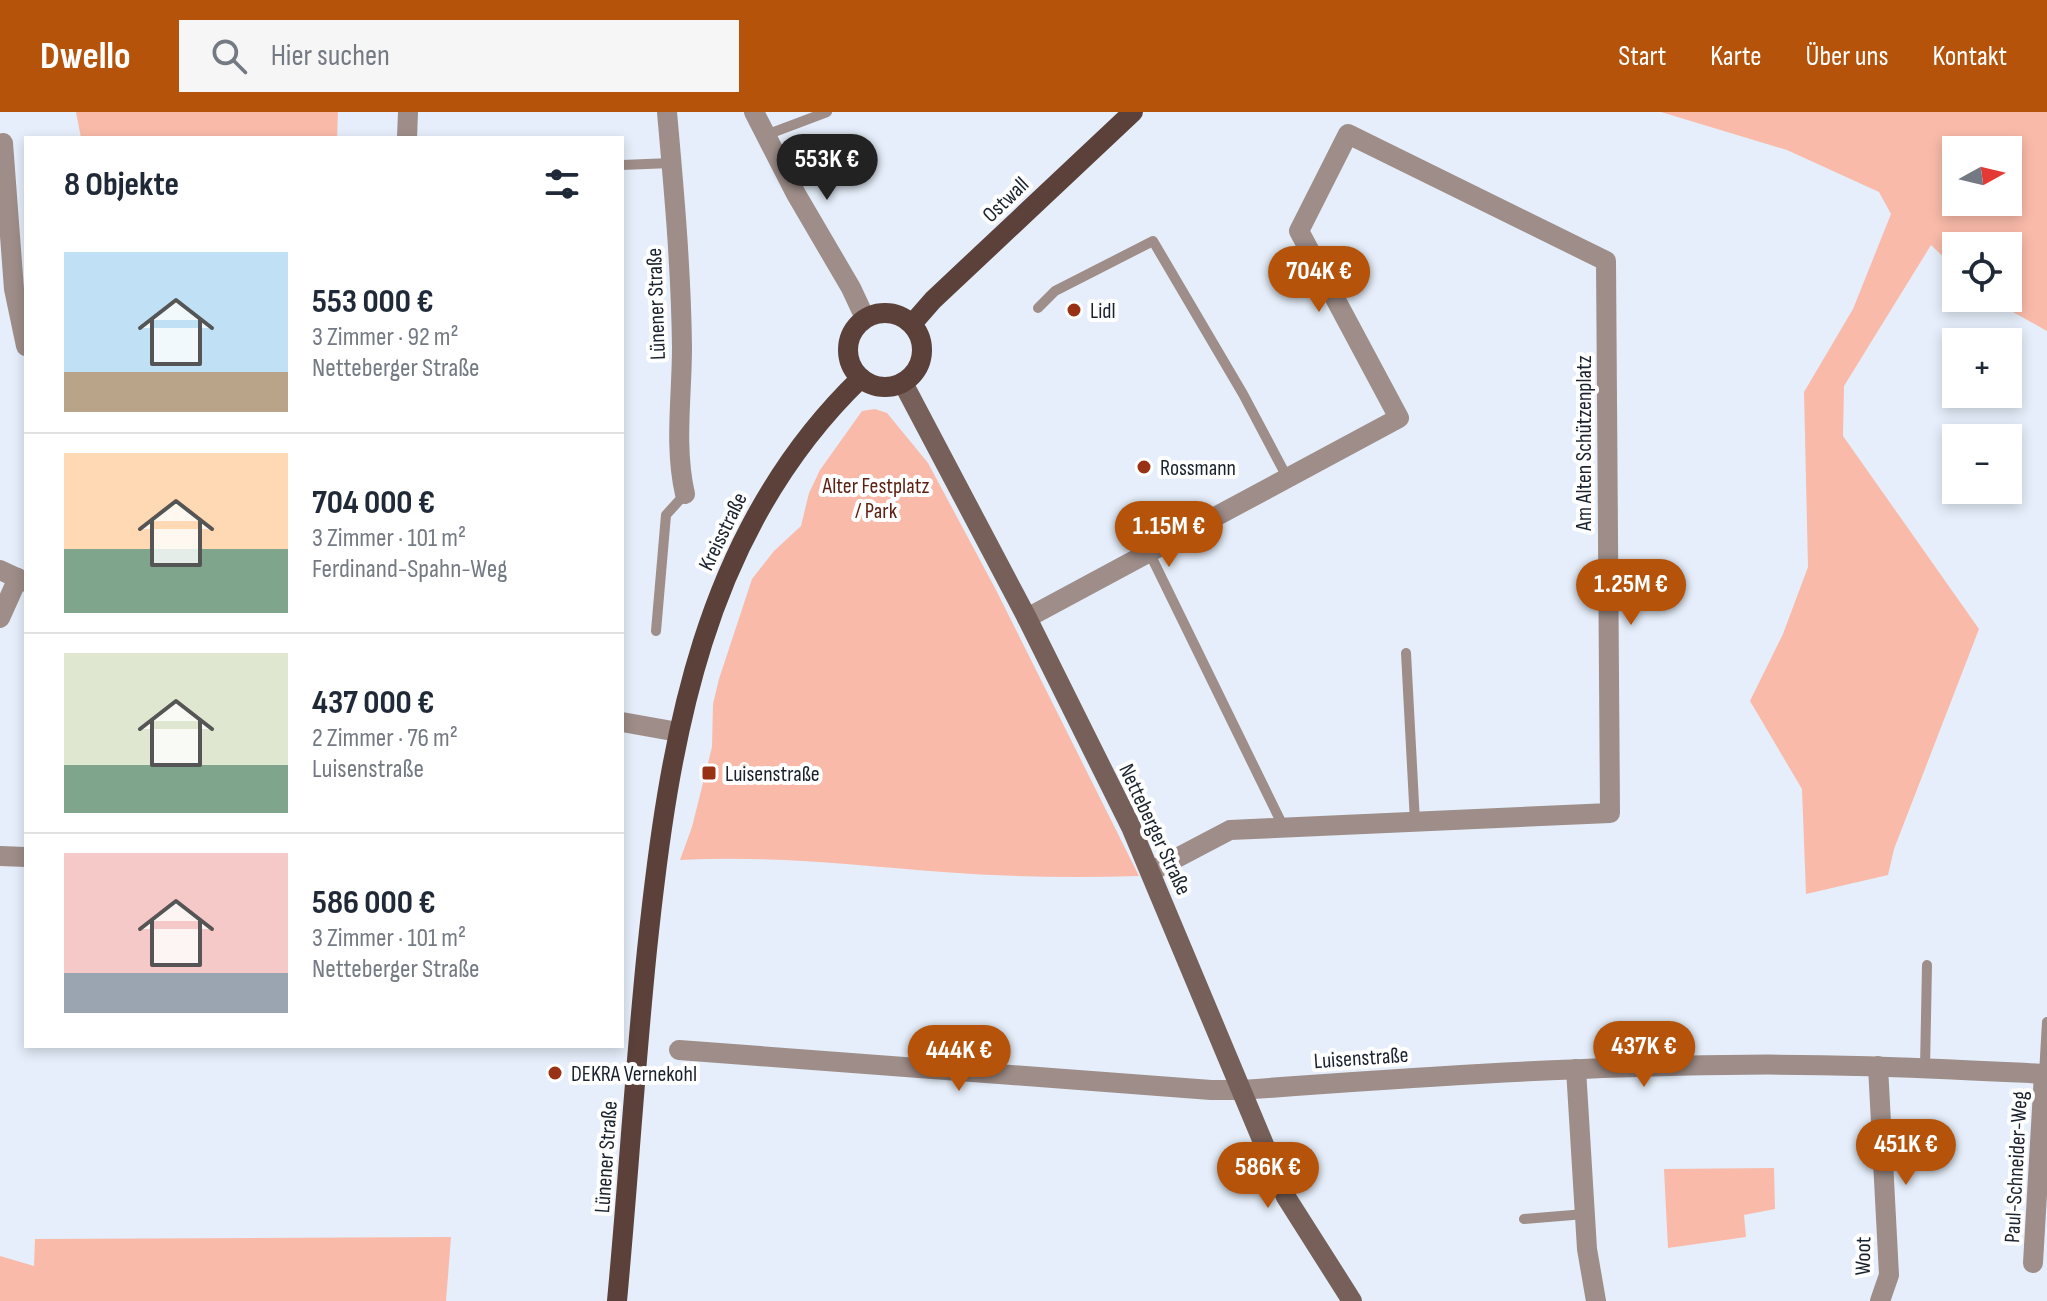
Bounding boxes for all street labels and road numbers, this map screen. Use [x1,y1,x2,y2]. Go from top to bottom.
street label: Ostwall [977,172,1035,229]
street label: Lünener Straße [641,247,672,361]
street label: Am Alten Schützenplatz [1571,355,1598,532]
street label: Kreisstraße [693,488,754,575]
street label: Netteberger Straße [1112,760,1197,900]
street label: Luisenstraße [1313,1042,1409,1075]
street label: Paul-Schneider-Weg [1999,1090,2034,1244]
street label: Lünener Straße [589,1100,624,1214]
street label: Woot [1850,1236,1877,1276]

